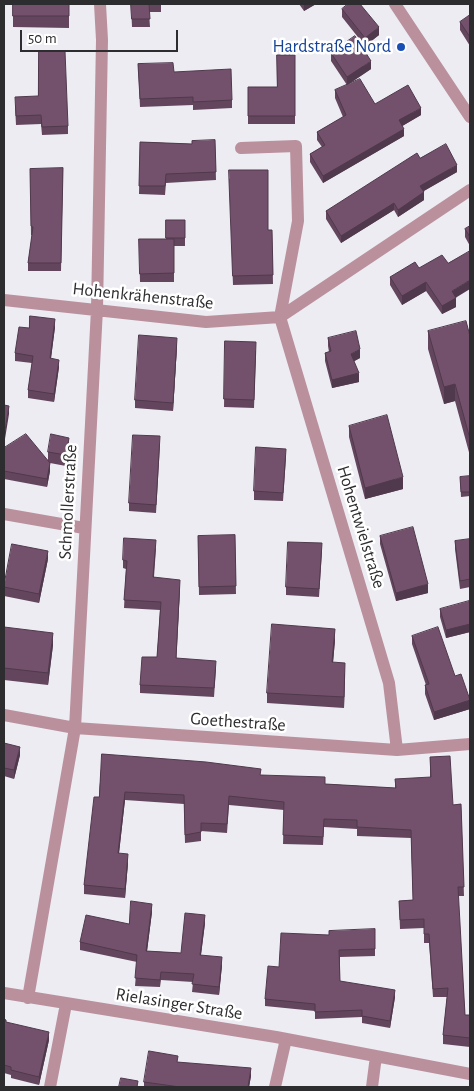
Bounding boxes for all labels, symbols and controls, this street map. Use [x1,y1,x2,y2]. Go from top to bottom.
scale bar [22,20,180,52]
text: 50 m [28,31,57,46]
place label: Hardstraße Nord [272,36,391,58]
marker: Hardstraße Nord [395,41,407,53]
street label: Hohenkrähenstraße [72,278,214,314]
street label: Schmollerstraße [54,444,82,560]
street label: Hohentwielstraße [332,463,390,591]
street label: Goethestraße [190,708,286,736]
street label: Rielasinger Straße [114,983,244,1025]

